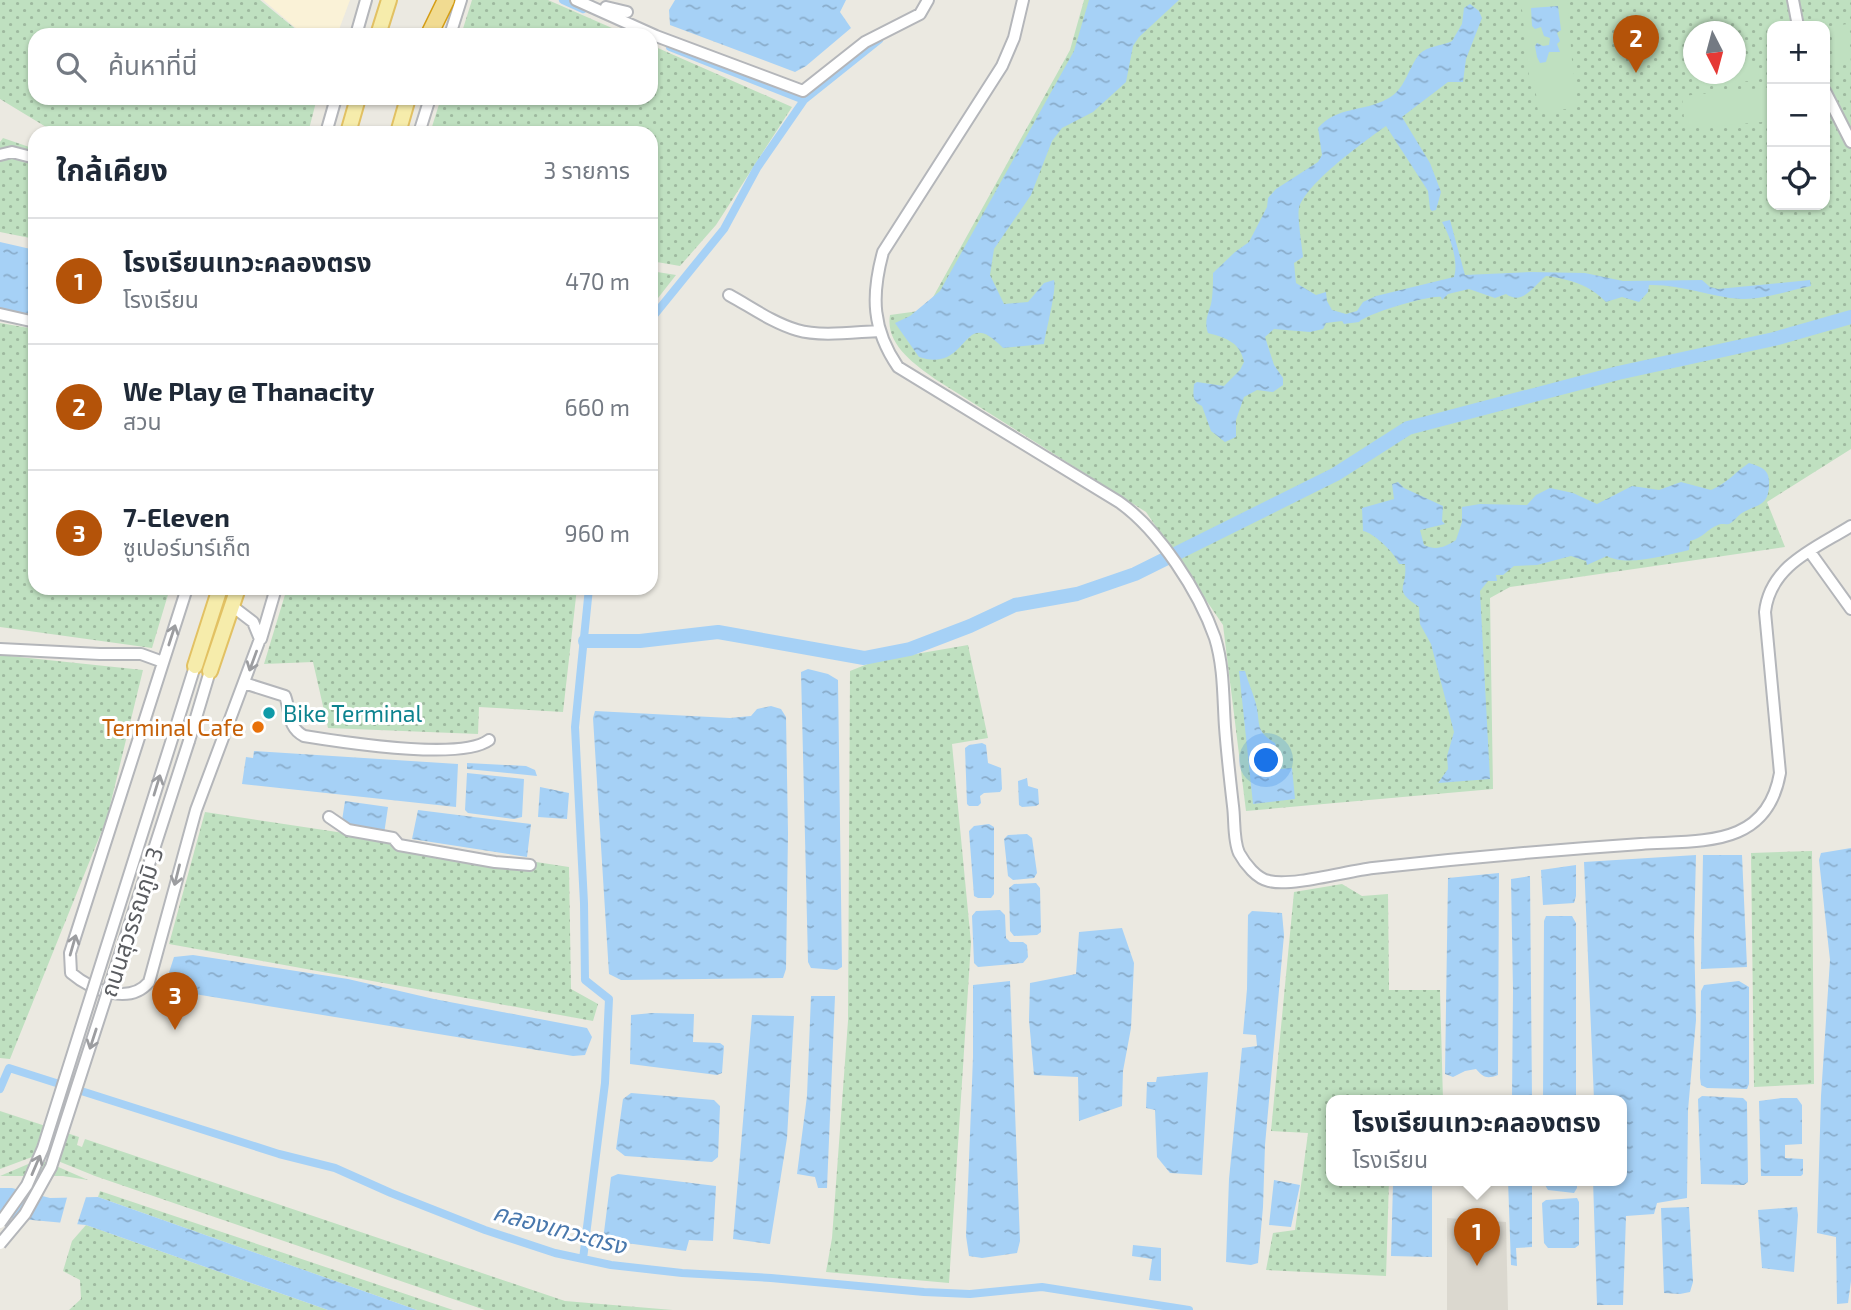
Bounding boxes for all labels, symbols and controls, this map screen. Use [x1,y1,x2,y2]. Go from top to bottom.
pin: 2 [1613,15,1659,73]
north arrow [1683,21,1746,84]
map controls [1767,21,1830,210]
button: + [1767,21,1830,84]
search box [28,28,658,105]
icon: search [52,48,90,86]
text: ค้นหาที่นี่ [108,49,198,80]
button: − [1767,84,1830,147]
button: locate [1767,147,1830,210]
text: ใกล้เคียง [56,151,168,187]
text: 3 รายการ [543,156,630,184]
text: โรงเรียนเทวะคลองตรง [123,246,372,277]
text: 1 [74,267,84,295]
text: 470 m [565,267,630,295]
text: โรงเรียน [123,285,199,313]
text: We Play @ Thanacity [123,375,374,406]
text: 2 [72,393,86,421]
text: 660 m [565,393,630,421]
text: สวน [123,407,162,435]
text: 7-Eleven [123,501,230,532]
text: 3 [72,519,86,547]
text: 960 m [565,519,630,547]
text: ซูเปอร์มาร์เก็ต [123,533,251,561]
one-way arrow [167,624,180,646]
one-way arrow [245,649,258,671]
place label: Bike Terminal [283,699,422,727]
marker: Bike Terminal [261,705,277,721]
place label: Terminal Cafe [102,713,244,741]
marker: Terminal Cafe [250,719,266,735]
your location [1249,743,1283,777]
one-way arrow [152,775,165,797]
street label: ถนนสุวรรณภูมิ 3 [94,844,170,1001]
one-way arrow [170,863,183,886]
one-way arrow [68,934,81,956]
pin: 3 [152,972,198,1030]
one-way arrow [86,1028,99,1050]
popup [1326,1095,1627,1186]
text: โรงเรียนเทวะคลองตรง [1352,1106,1601,1137]
text: โรงเรียน [1352,1145,1428,1173]
one-way arrow [30,1155,43,1177]
water label: คลองเทวะตรง [490,1196,631,1260]
pin: 1 [1454,1208,1500,1266]

